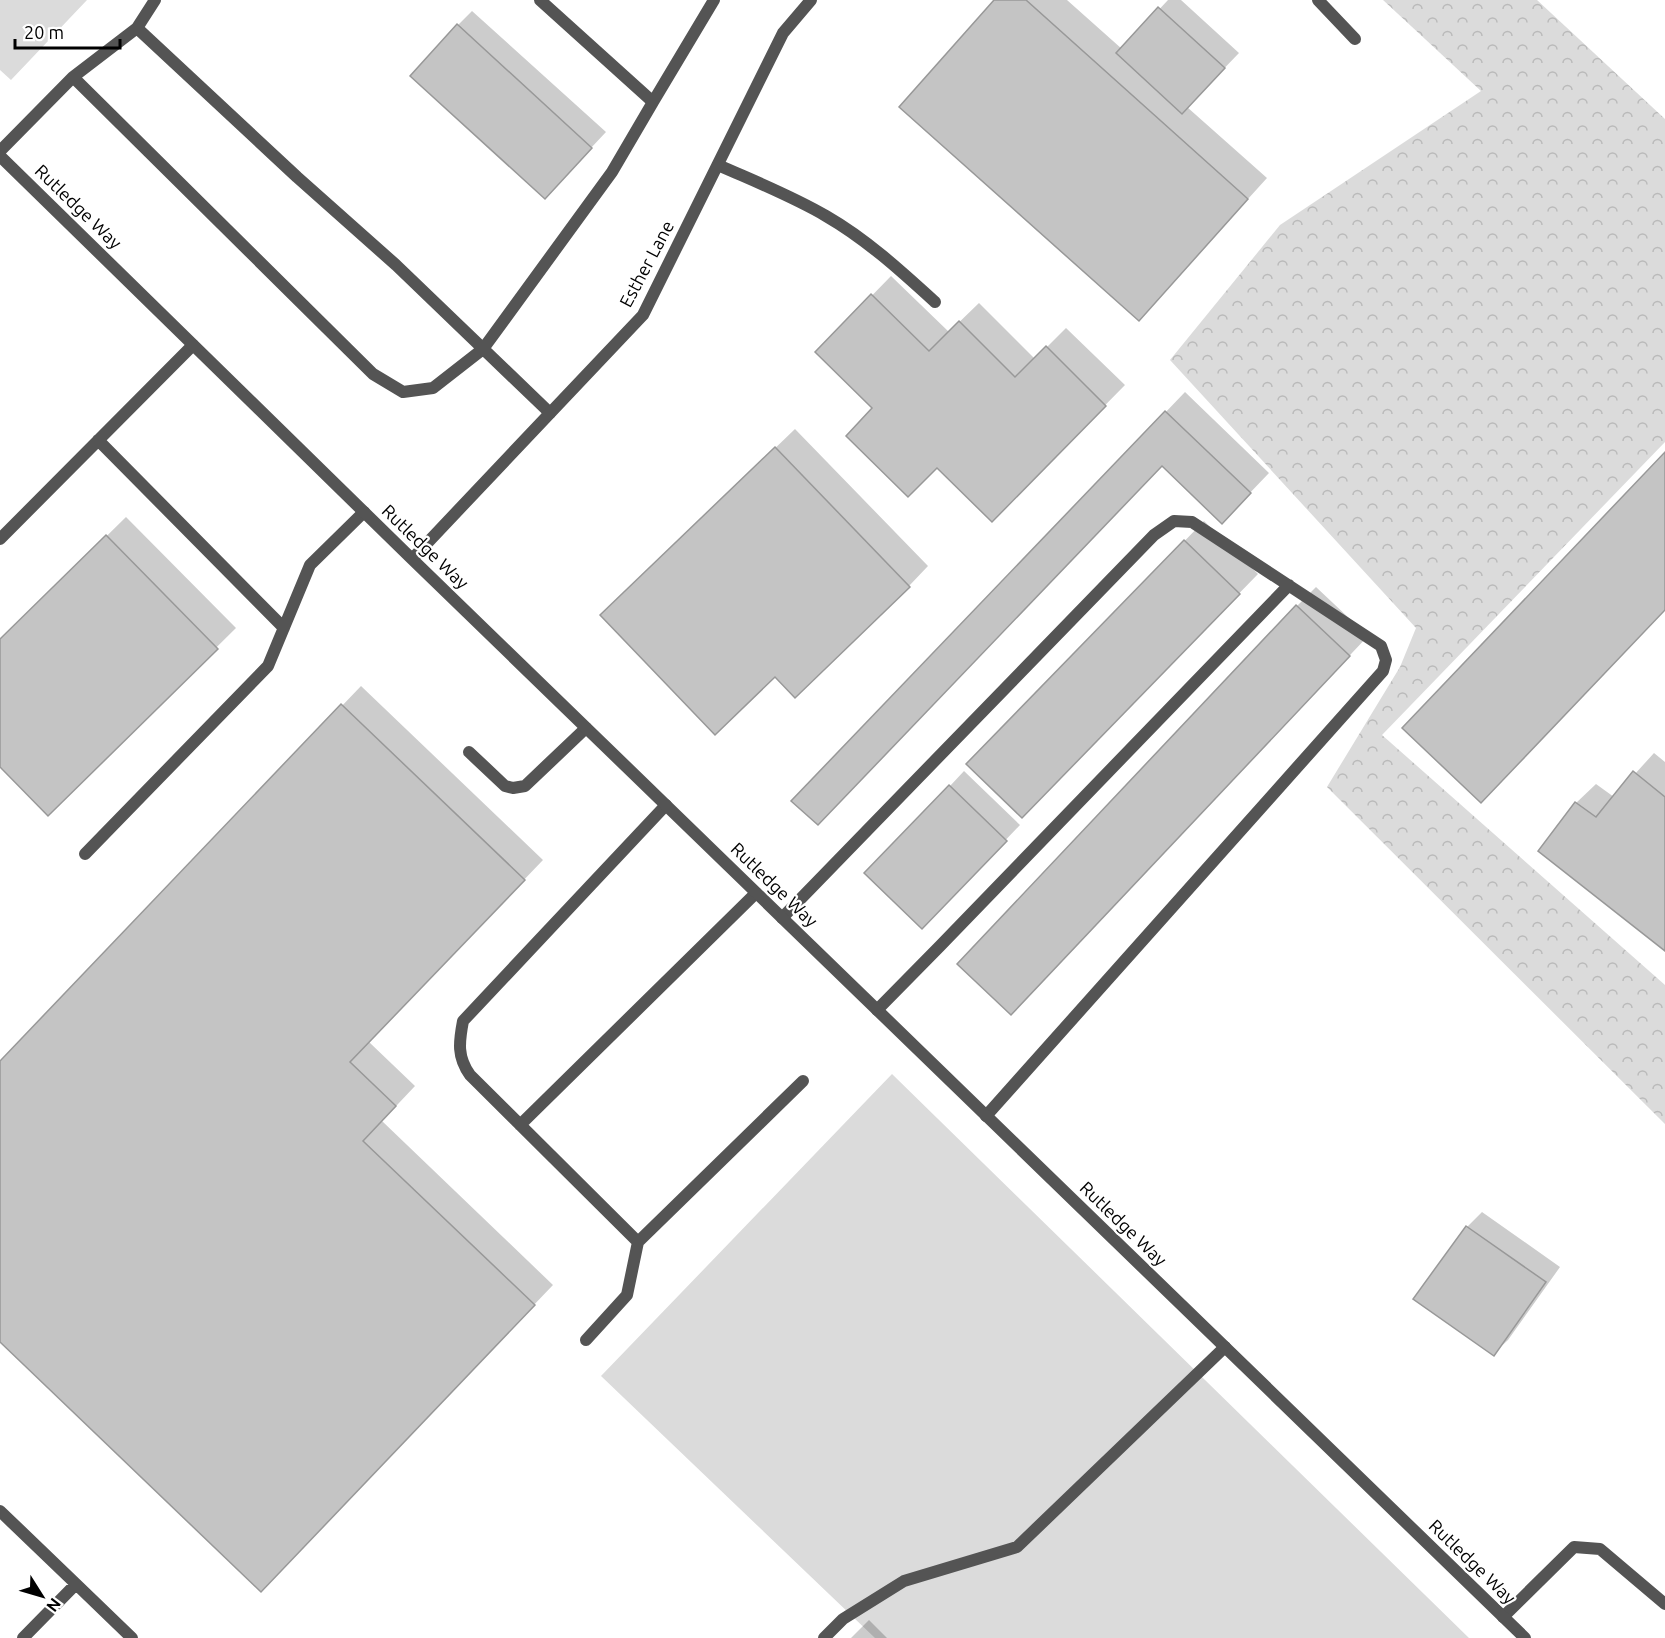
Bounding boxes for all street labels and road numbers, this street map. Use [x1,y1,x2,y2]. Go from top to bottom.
street label: Rutledge Way [31,160,126,253]
street label: Esther Lane [615,217,677,310]
street label: Rutledge Way [378,500,473,593]
street label: Rutledge Way [727,838,822,931]
street label: Rutledge Way [1076,1177,1171,1270]
street label: Rutledge Way [1425,1515,1520,1608]

